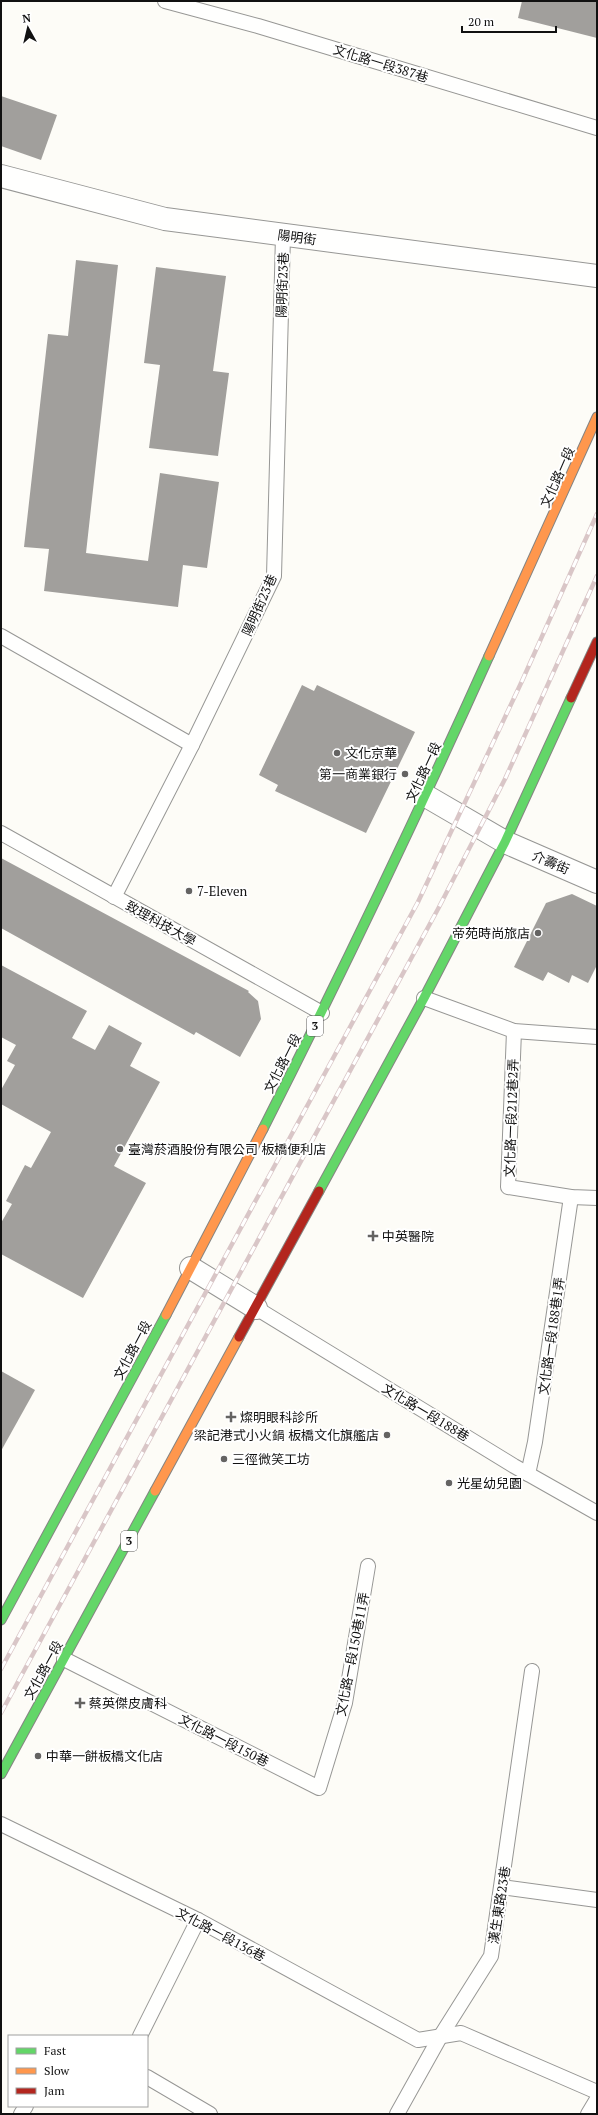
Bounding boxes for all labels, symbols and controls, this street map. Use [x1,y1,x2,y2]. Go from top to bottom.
north arrow [8,8,48,48]
scale bar [462,8,556,34]
text: N [22,10,32,26]
text: 20 m [468,14,495,29]
street label: 文化路一段387巷 [331,40,431,86]
street label: 陽明街 [276,225,318,249]
street label: 陽明街23巷 [272,252,292,318]
street label: 文化路一段 [536,444,578,510]
street label: 陽明街23巷 [237,571,281,639]
street label: 文化路一段 [401,739,445,805]
place label: 文化京華 [345,744,397,762]
marker: 文化京華 [332,748,342,758]
place label: 第一商業銀行 [319,765,397,783]
marker: 第一商業銀行 [400,769,410,779]
street label: 介壽街 [530,846,572,878]
place label: 7-Eleven [197,882,247,900]
marker: 7-Eleven [184,886,194,896]
street label: 致理科技大學 [123,896,199,950]
place label: 帝苑時尚旅店 [452,924,530,942]
marker: 帝苑時尚旅店 [533,928,543,938]
road number: 3 [307,1016,323,1036]
street label: 文化路一段 [259,1030,305,1096]
street label: 文化路一段212巷2弄 [500,1058,522,1178]
place label: 臺灣菸酒股份有限公司 板橋便利店 [128,1140,326,1158]
marker: 臺灣菸酒股份有限公司 板橋便利店 [115,1144,125,1154]
place label: 中英醫院 [382,1227,434,1245]
marker: 中英醫院 [367,1230,379,1242]
street label: 文化路一段188巷1弄 [534,1276,568,1396]
street label: 文化路一段 [109,1317,155,1383]
street label: 文化路一段188巷 [379,1379,473,1445]
place label: 燦明眼科診所 [240,1408,318,1426]
marker: 燦明眼科診所 [225,1411,237,1423]
place label: 梁記港式小火鍋 板橋文化旗艦店 [194,1426,379,1444]
marker: 梁記港式小火鍋 板橋文化旗艦店 [382,1430,392,1440]
place label: 三徑微笑工坊 [232,1450,310,1468]
marker: 三徑微笑工坊 [219,1454,229,1464]
place label: 光星幼兒園 [457,1474,522,1492]
marker: 光星幼兒園 [444,1478,454,1488]
road number: 3 [121,1531,137,1551]
street label: 文化路一段150巷11弄 [331,1591,373,1717]
street label: 文化路一段 [19,1637,67,1703]
place label: 蔡英傑皮膚科 [89,1694,167,1712]
marker: 蔡英傑皮膚科 [74,1697,86,1709]
street label: 文化路一段150巷 [176,1710,272,1770]
place label: 中華一餅板橋文化店 [46,1747,163,1765]
marker: 中華一餅板橋文化店 [33,1751,43,1761]
street label: 漢生東路23巷 [484,1865,514,1945]
street label: 文化路一段136巷 [173,1903,269,1965]
legend [8,2035,148,2107]
text: Fast [44,2043,67,2058]
text: Slow [44,2063,70,2078]
text: Jam [44,2083,65,2098]

